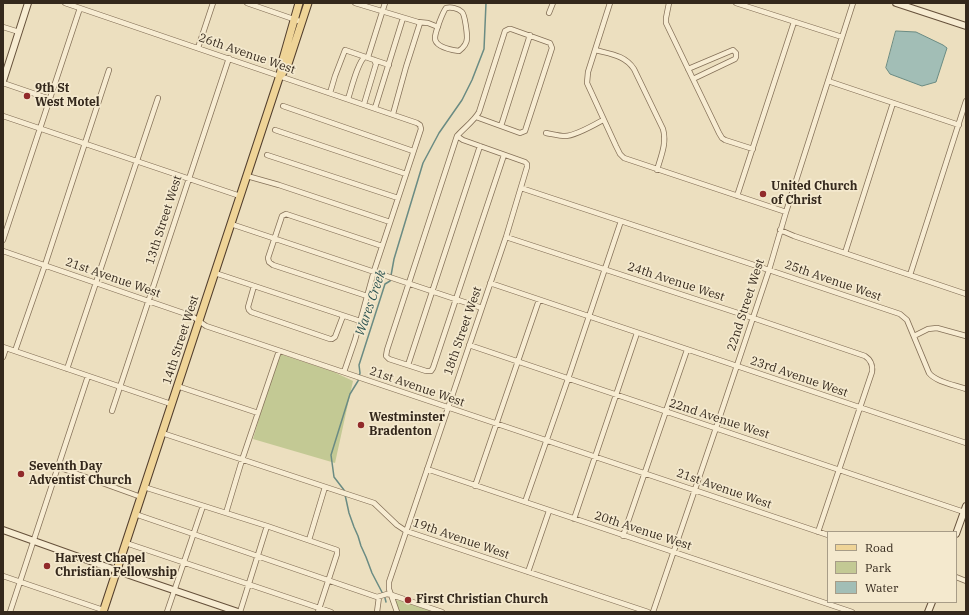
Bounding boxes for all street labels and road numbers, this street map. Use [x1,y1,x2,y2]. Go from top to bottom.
street label: 26th Avenue West [197,31,297,77]
street label: 13th Street West [143,174,185,266]
street label: 21st Avenue West [64,255,162,301]
street label: 22nd Street West [724,257,768,353]
street label: 25th Avenue West [783,258,883,304]
street label: 24th Avenue West [626,259,726,305]
street label: 18th Street West [441,285,485,377]
street label: 14th Street West [160,294,202,386]
street label: 23rd Avenue West [748,354,850,400]
street label: 21st Avenue West [368,364,466,410]
street label: 22nd Avenue West [667,396,771,442]
street label: 21st Avenue West [675,466,773,512]
street label: 20th Avenue West [593,508,693,554]
street label: 19th Avenue West [411,516,511,562]

